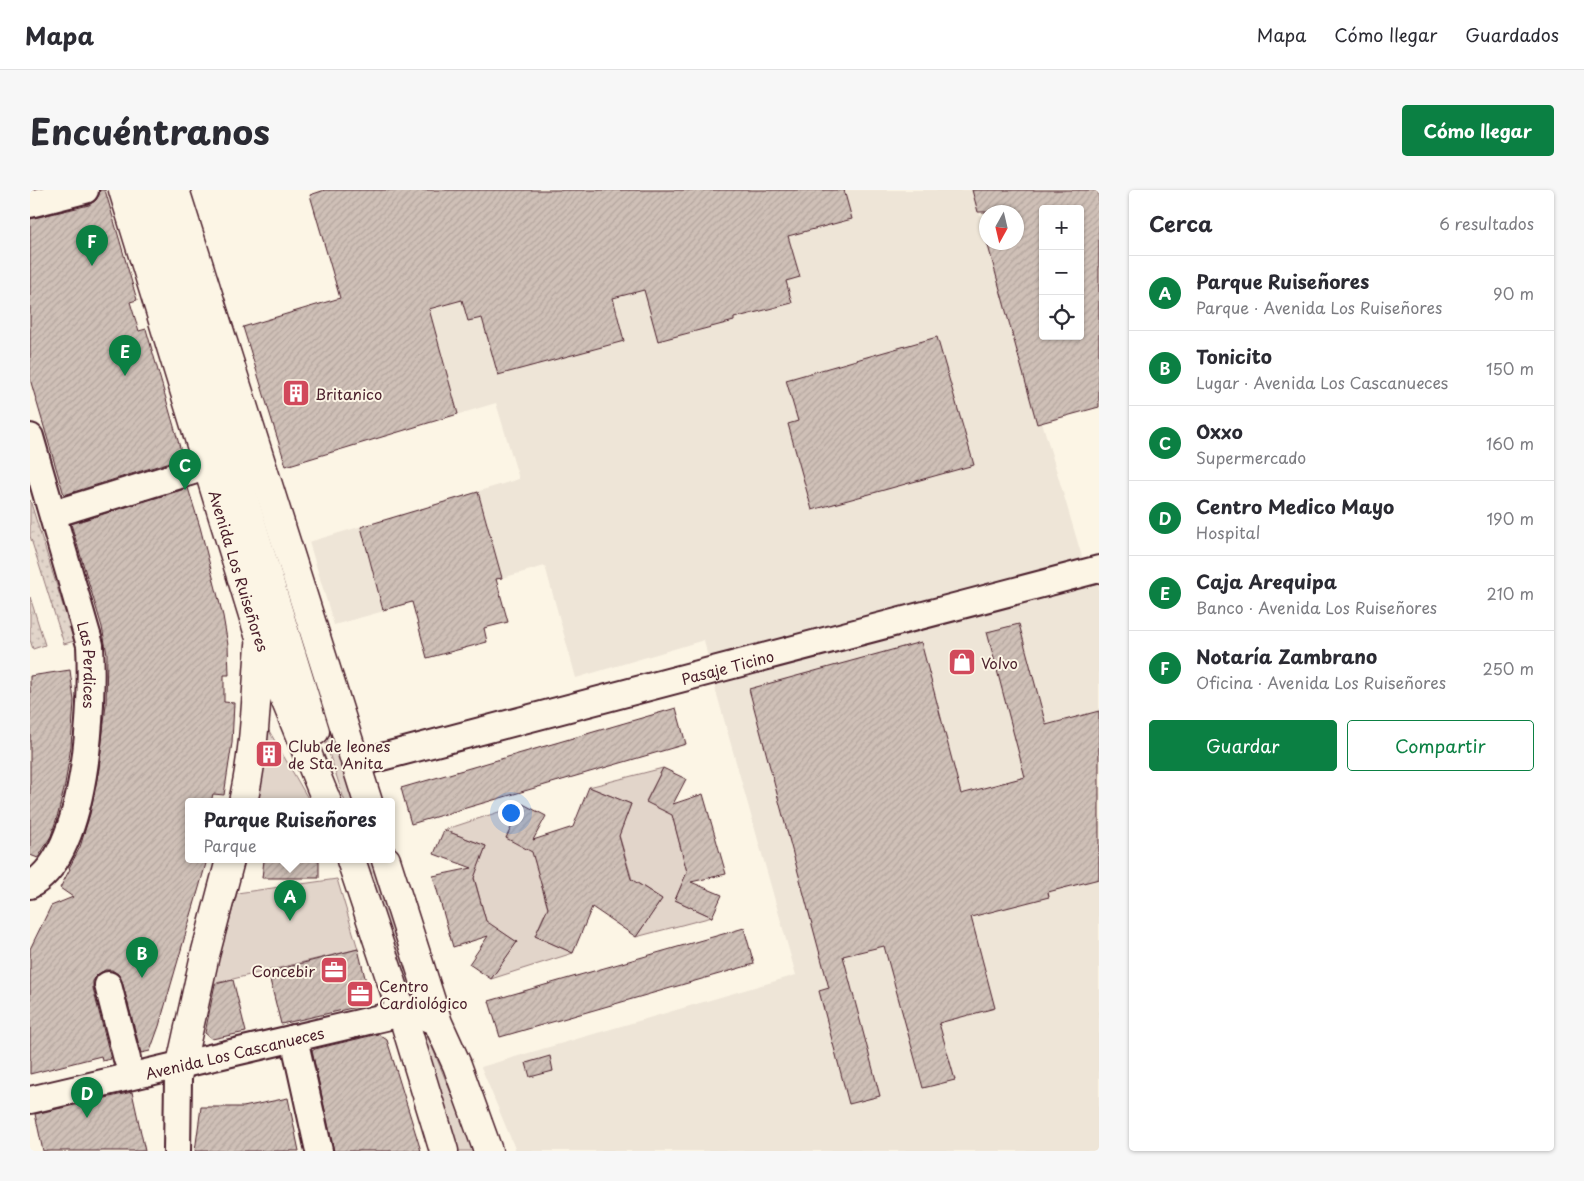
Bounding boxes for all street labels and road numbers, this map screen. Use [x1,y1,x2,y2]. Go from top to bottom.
street label: Avenida Los Ruiseñores [204,487,276,655]
street label: Las Perdices [72,618,102,709]
street label: Pasaje Ticino [679,643,776,690]
street label: Avenida Los Cascanueces [143,1020,326,1084]

